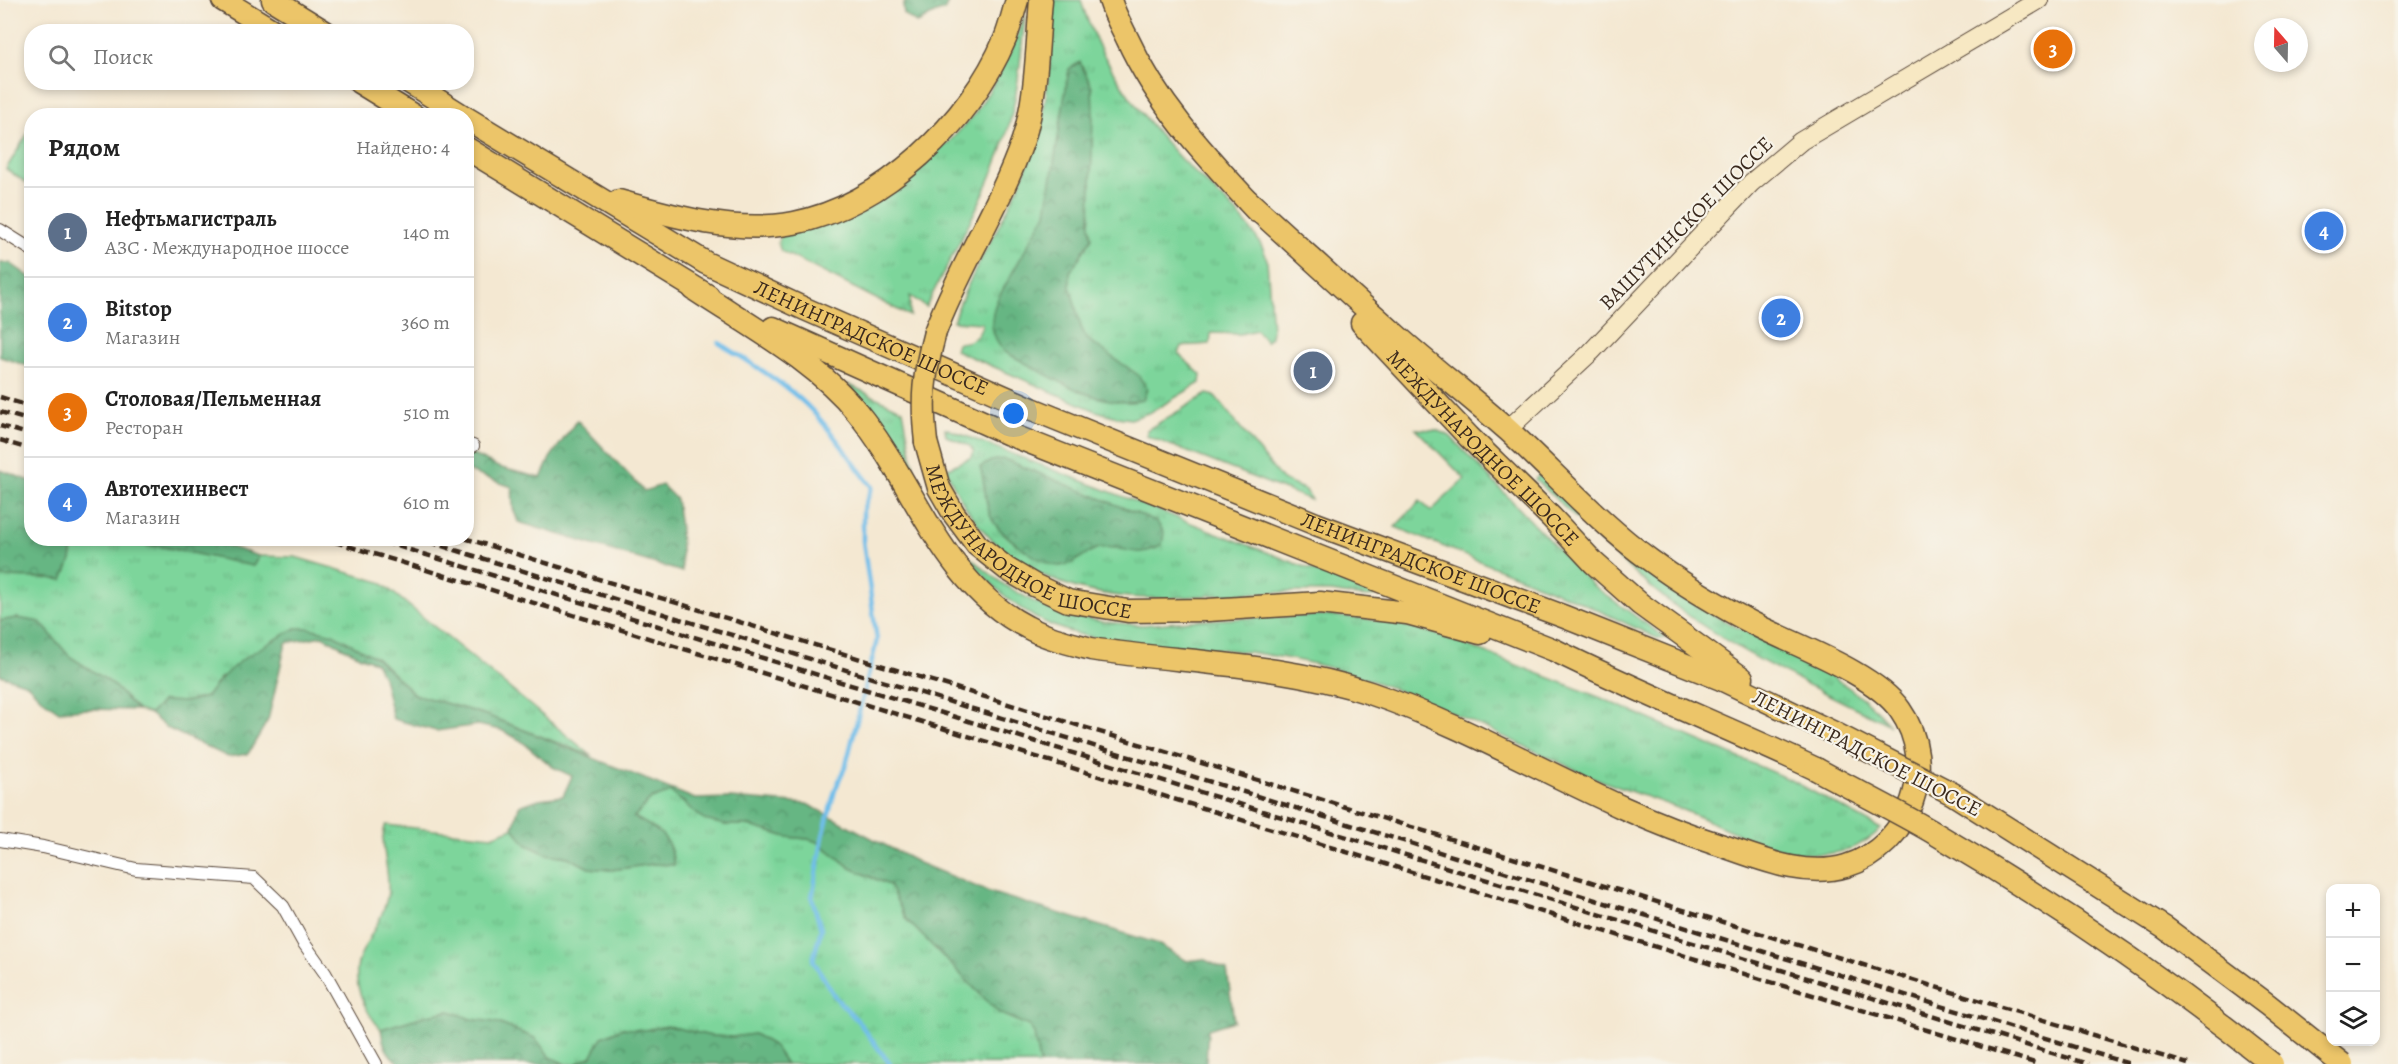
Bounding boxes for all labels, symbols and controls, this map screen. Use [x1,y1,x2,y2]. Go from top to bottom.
north arrow [2254,18,2308,72]
search box [24,24,474,90]
pin: 3 [2034,26,2072,72]
icon: search [45,41,78,74]
text: Поиск [93,42,153,72]
text: Рядом [48,130,120,165]
street label: ВАШУТИНСКОЕ ШОССЕ [1593,130,1779,316]
text: Найдено: 4 [356,134,450,161]
text: Нефтьмагистраль [105,204,277,234]
pin: 4 [2304,208,2344,254]
text: 1 [64,219,71,246]
text: 140 m [403,219,450,246]
text: АЗС · Международное шоссе [105,234,349,261]
street label: ЛЕНИНГРАДСКОЕ ШОССЕ [750,273,993,402]
text: Bitstop [105,294,172,324]
pin: 2 [1762,296,1800,340]
text: 2 [63,309,72,336]
text: 360 m [401,309,450,336]
text: Магазин [105,324,180,351]
street label: МЕЖДУНАРОДНОЕ ШОССЕ [1380,344,1585,552]
pin: 1 [1294,348,1332,394]
text: Столовая/Пельменная [105,384,321,414]
text: 3 [63,399,72,426]
text: 510 m [403,399,450,426]
your location [999,399,1028,428]
text: Ресторан [105,414,183,441]
street label: МЕЖДУНАРОДНОЕ ШОССЕ [919,461,1134,625]
text: Автотехинвест [105,474,248,504]
text: 4 [63,489,72,516]
text: 610 m [403,489,450,516]
text: Магазин [105,504,180,531]
street label: ЛЕНИНГРАДСКОЕ ШОССЕ [1297,505,1545,621]
street label: ЛЕНИНГРАДСКОЕ ШОССЕ [1748,683,1986,823]
map controls [2326,884,2380,1046]
button: + [2326,884,2380,938]
button: − [2326,938,2380,992]
button: layers [2326,992,2380,1046]

